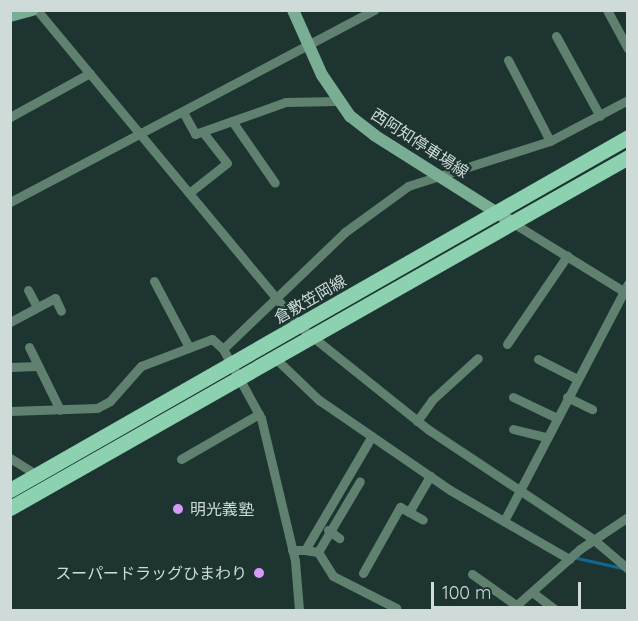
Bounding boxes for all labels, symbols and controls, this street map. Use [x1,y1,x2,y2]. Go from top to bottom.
street label: 西阿知停車場線 [368,104,472,182]
street label: 倉敷笠岡線 [271,271,349,327]
place label: 明光義塾 [190,499,254,519]
marker: 明光義塾 [171,502,185,516]
place label: スーパードラッグひまわり [55,563,247,583]
marker: スーパードラッグひまわり [252,566,266,580]
scale bar [434,570,584,608]
text: 100 m [442,581,491,604]

